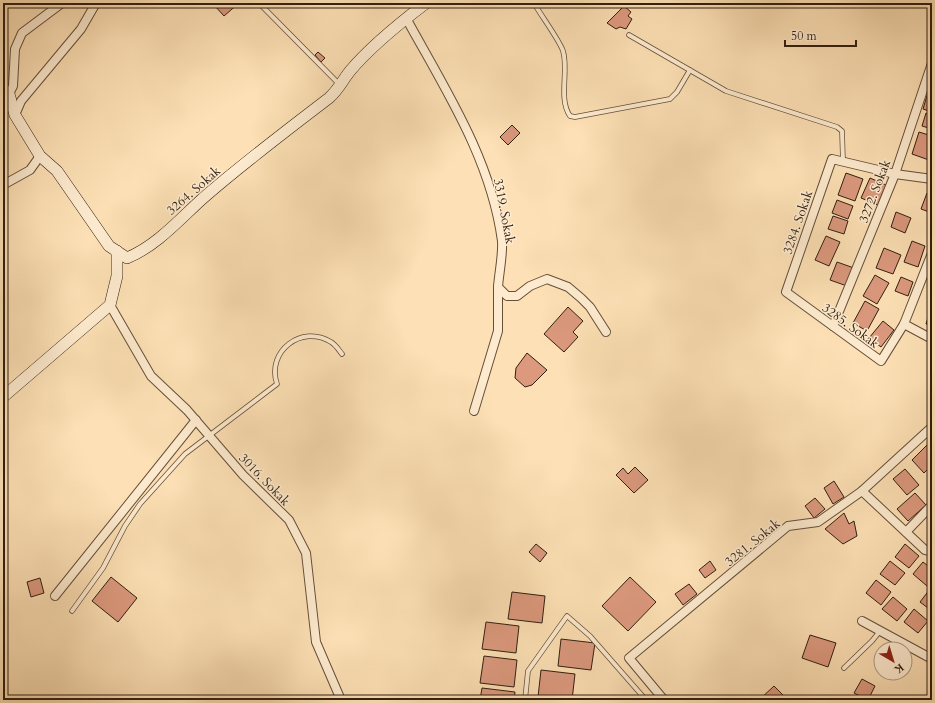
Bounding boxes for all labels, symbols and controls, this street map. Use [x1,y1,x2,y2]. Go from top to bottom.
scale bar [785,22,856,48]
text: 50 m [791,28,818,44]
street label: 3272. Sokak [855,157,895,226]
street label: 3264. Sokak [163,162,225,219]
street label: 3319. Sokak [489,177,519,246]
street label: 3284. Sokak [779,188,817,257]
street label: 3285. Sokak [818,299,883,353]
street label: 3016. Sokak [235,450,294,510]
street label: 3281. Sokak [721,515,784,571]
north arrow [873,641,913,681]
text: K [891,660,907,677]

